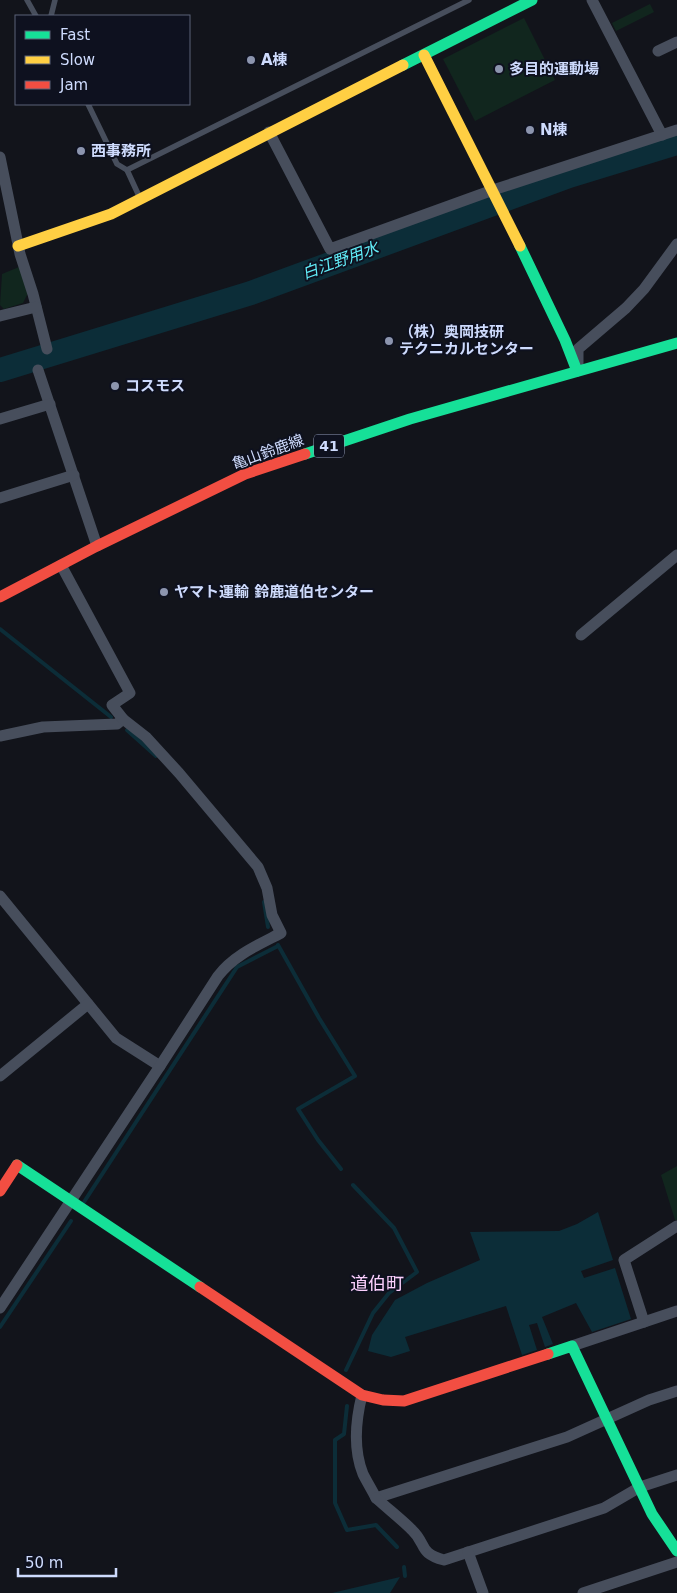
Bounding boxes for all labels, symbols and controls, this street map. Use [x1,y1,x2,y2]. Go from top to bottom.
legend [15,15,190,105]
text: Fast [60,26,90,44]
text: Slow [60,51,95,69]
place label: A棟 [261,51,288,69]
marker: A棟 [245,54,257,66]
place label: 多目的運動場 [509,60,599,78]
marker: 多目的運動場 [493,63,505,75]
text: Jam [59,76,88,94]
place label: N棟 [540,121,568,139]
marker: N棟 [524,124,536,136]
place label: 西事務所 [91,142,151,160]
marker: 西事務所 [75,145,87,157]
water label: 白江野用水 [299,237,383,283]
place label: （株）奥岡技研 テクニカルセンター [399,323,534,358]
marker: （株）奥岡技研 テクニカルセンター [383,335,395,347]
place label: コスモス [125,377,185,395]
marker: コスモス [109,380,121,392]
street label: 亀山鈴鹿線 [230,431,306,473]
road number: 41 [314,434,344,458]
place label: ヤマト運輸 鈴鹿道伯センター [174,583,374,601]
marker: ヤマト運輸 鈴鹿道伯センター [158,586,170,598]
district label: 道伯町 [350,1273,404,1294]
scale bar [18,1546,115,1578]
text: 50 m [25,1554,63,1572]

